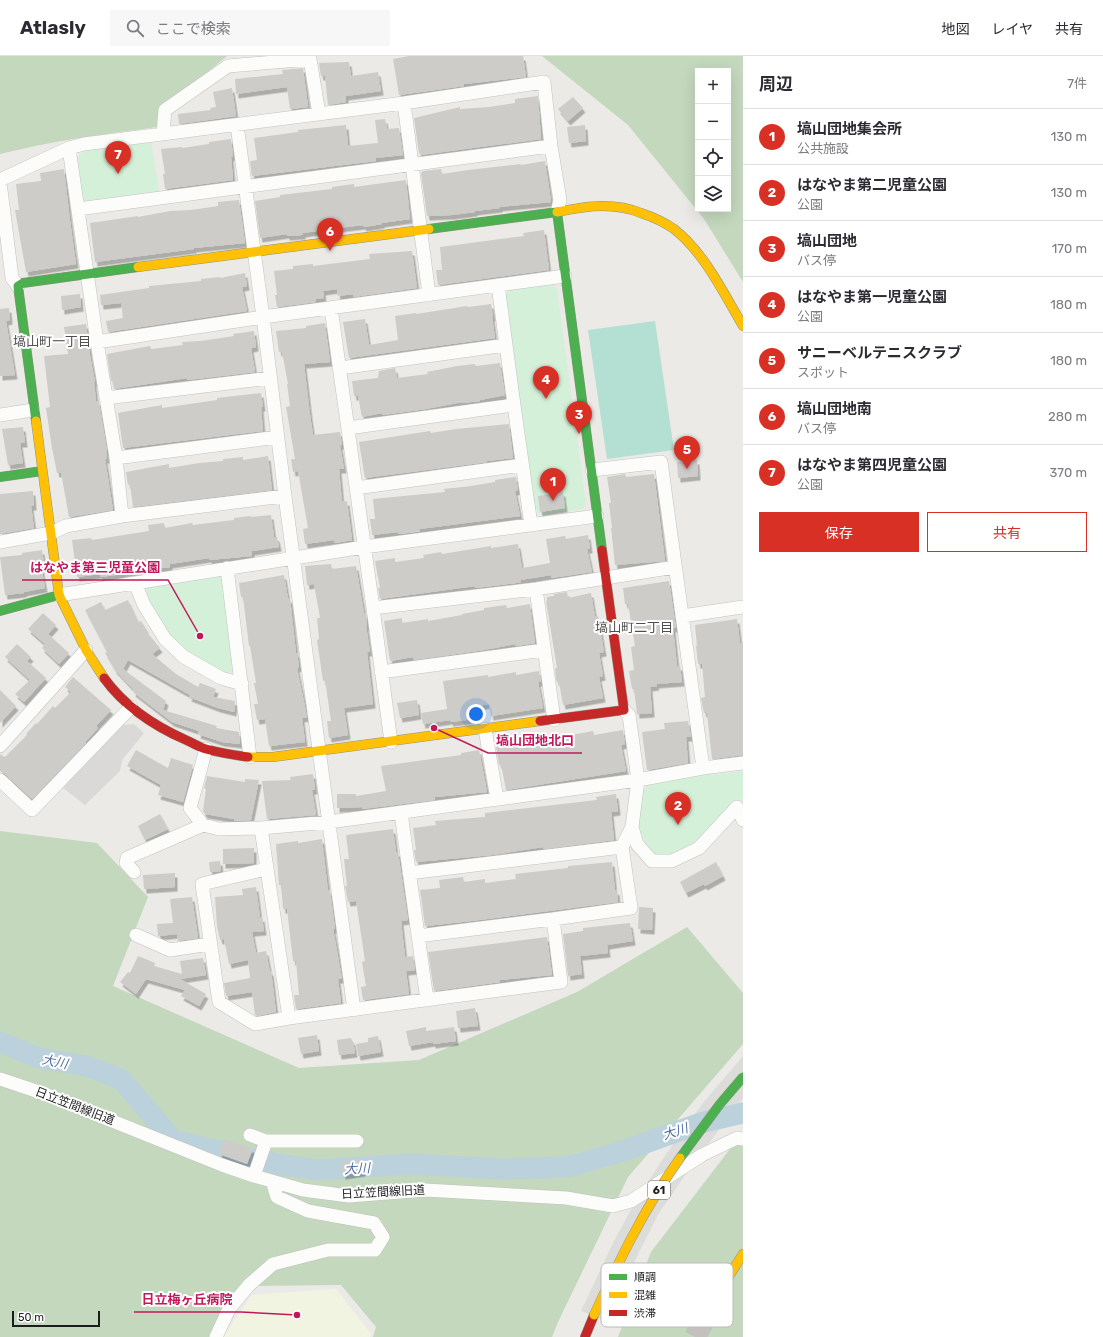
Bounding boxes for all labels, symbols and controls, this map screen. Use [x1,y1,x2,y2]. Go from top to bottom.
search box [110,10,390,46]
text: Atlasly [20,16,86,39]
icon: search [124,17,146,39]
text: ここで検索 [156,20,231,38]
text: 地図 [941,21,969,38]
text: レイヤ [991,21,1033,38]
text: 共有 [1055,21,1083,38]
map controls [695,68,731,212]
button: + [695,68,731,104]
text: 周辺 [759,74,793,94]
text: 7件 [1067,76,1087,91]
button: − [695,104,731,140]
text: 塙山団地集会所 [797,120,902,138]
text: 1 [769,129,775,144]
text: 130 m [1051,129,1087,144]
button: locate [695,140,731,176]
pin: 7 [105,141,131,174]
text: 公共施設 [797,141,849,156]
button: layers [695,176,731,212]
text: はなやま第二児童公園 [797,176,947,194]
text: 2 [768,185,776,200]
text: 130 m [1051,185,1087,200]
text: 公園 [797,197,823,212]
pin: 6 [317,218,343,251]
text: 塙山団地 [797,232,857,250]
text: 3 [768,241,776,256]
text: 170 m [1052,241,1087,256]
text: バス停 [797,253,836,268]
text: はなやま第一児童公園 [797,288,947,306]
text: 4 [768,297,776,312]
text: 180 m [1050,297,1087,312]
text: 公園 [797,309,823,324]
district label: 塙山町一丁目 [13,334,91,349]
text: サニーベルテニスクラブ [797,344,962,362]
text: 5 [768,353,776,368]
text: 180 m [1050,353,1087,368]
text: スポット [797,365,849,380]
pin: 4 [533,366,559,399]
text: 塙山団地南 [797,400,872,418]
pin: 3 [566,401,592,434]
text: 6 [768,409,776,424]
text: 280 m [1048,409,1087,424]
text: バス停 [797,421,836,436]
pin: 5 [674,436,700,469]
text: はなやま第四児童公園 [797,456,947,474]
text: 7 [768,465,776,480]
text: 370 m [1050,465,1087,480]
pin: 1 [540,468,566,501]
text: 公園 [797,477,823,492]
button: 保存 [759,512,919,552]
button: 共有 [927,512,1087,552]
callout: はなやま第三児童公園 [22,555,168,580]
text: はなやま第三児童公園 [30,560,160,575]
district label: 塙山町二丁目 [595,620,673,635]
your location [466,704,486,724]
callout: 塙山団地北口 [488,728,582,753]
text: 塙山団地北口 [496,733,574,748]
pin: 2 [665,792,691,825]
water label: 大川 [41,1052,71,1072]
street label: 日立笠間線旧道 [33,1084,117,1128]
water label: 大川 [660,1120,692,1143]
water label: 大川 [344,1160,372,1177]
road number: 61 [648,1181,670,1199]
street label: 日立笠間線旧道 [341,1183,425,1201]
legend [601,1263,733,1327]
text: 順調 [634,1271,656,1284]
callout: 日立梅ヶ丘病院 [134,1287,241,1312]
text: 混雑 [634,1289,656,1302]
text: 日立梅ヶ丘病院 [141,1292,233,1307]
text: 渋滞 [634,1307,656,1320]
scale bar [12,1309,100,1328]
text: 50 m [18,1311,44,1324]

